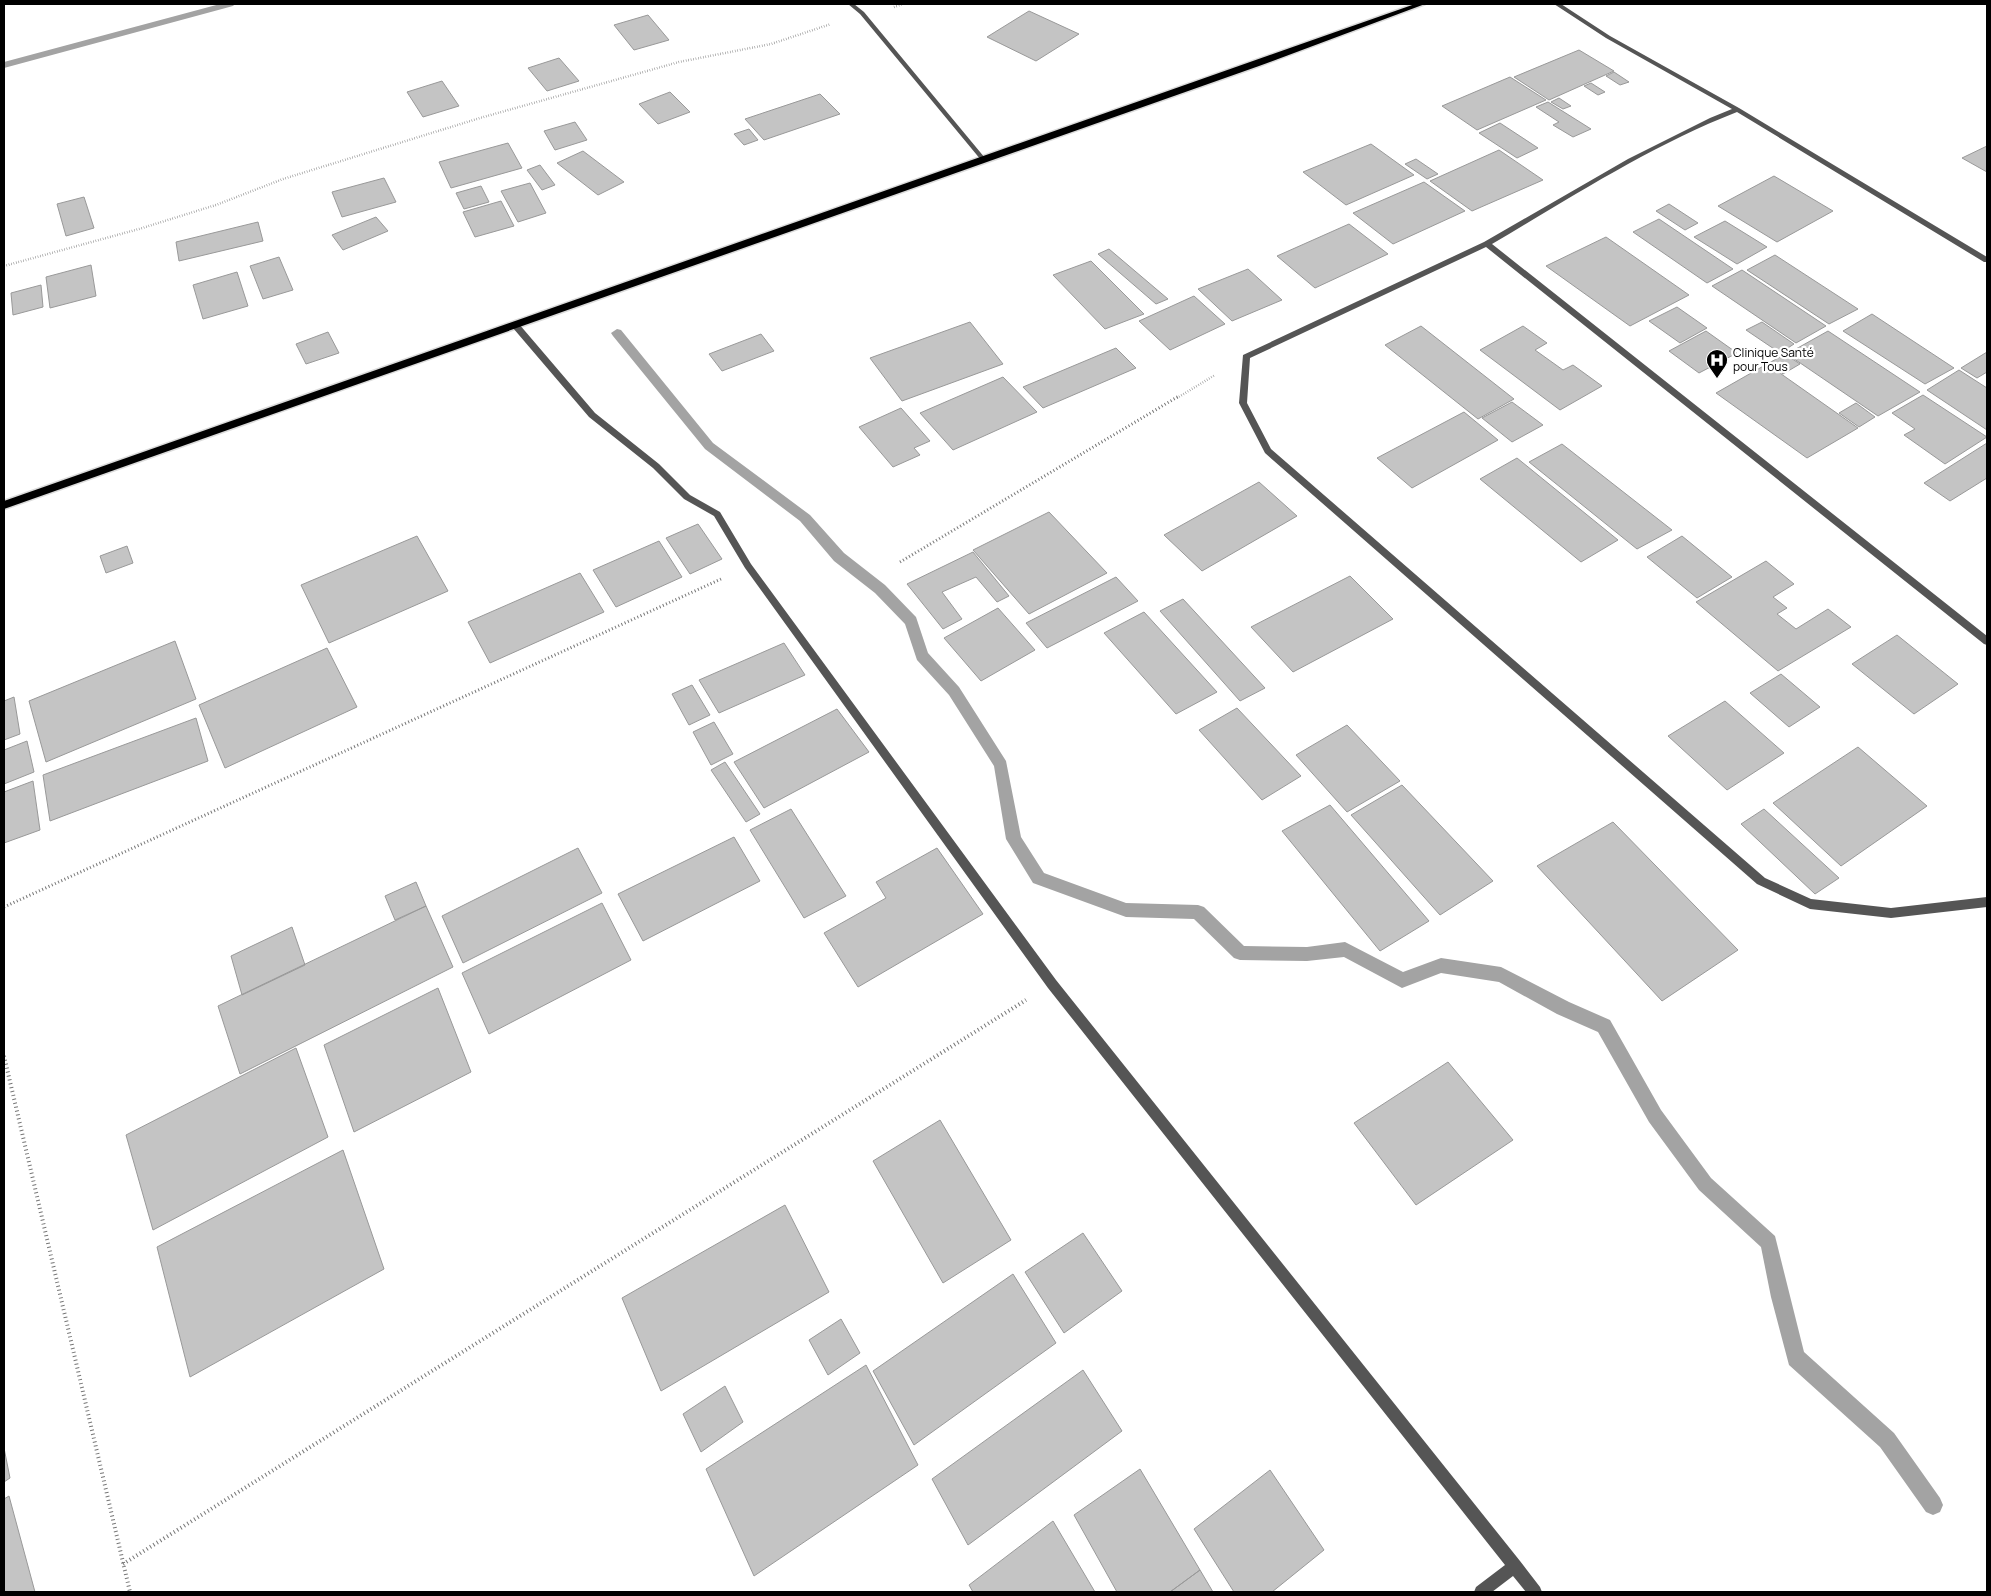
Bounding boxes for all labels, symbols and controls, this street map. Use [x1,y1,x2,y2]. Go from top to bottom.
place label: Clinique Santé pour Tous [1733,344,1814,375]
hospital icon: Clinique Santé pour Tous [1705,348,1729,379]

